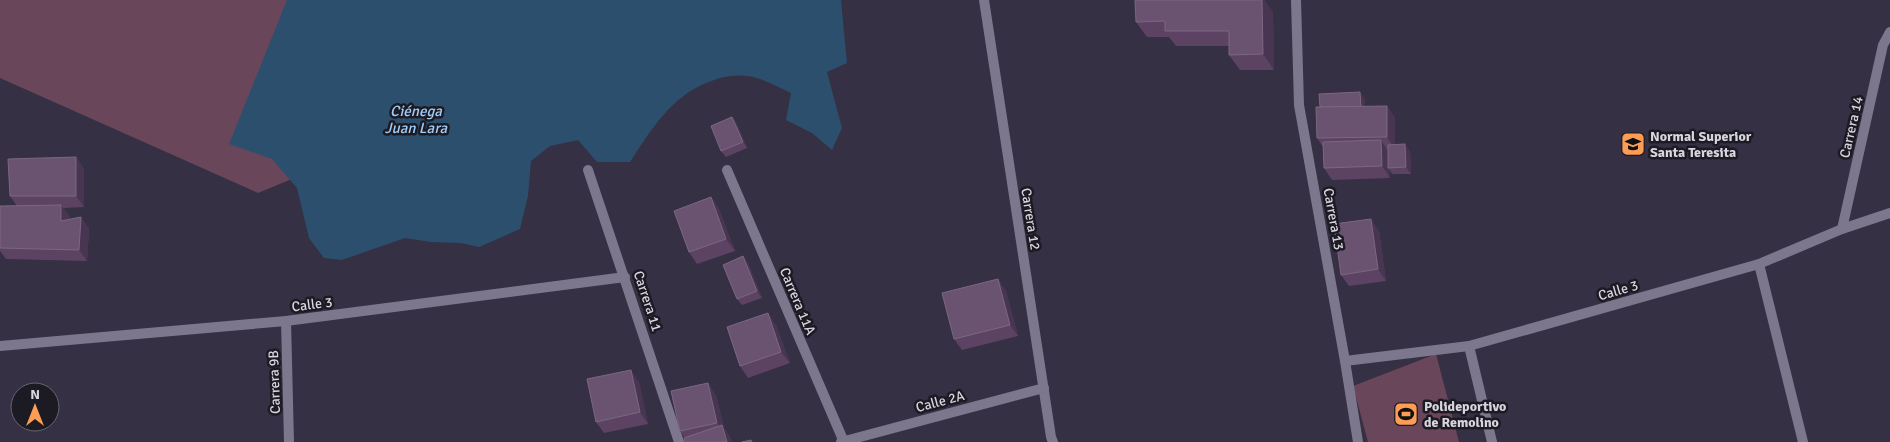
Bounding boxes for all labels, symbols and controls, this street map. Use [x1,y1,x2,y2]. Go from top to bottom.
street label: Carrera 14 [1836,94,1867,160]
water label: Ciénega Juan Lara [385,102,448,137]
place label: Normal Superior Santa Teresita [1650,128,1752,161]
school or university icon: Normal Superior Santa Teresita [1620,131,1646,157]
street label: Carrera 12 [1017,187,1044,251]
street label: Carrera 13 [1320,187,1347,252]
street label: Carrera 11A [776,265,819,338]
street label: Carrera 11 [630,269,665,334]
street label: Calle 3 [1596,277,1640,304]
street label: Calle 3 [291,294,333,315]
street label: Carrera 9B [265,350,284,414]
north arrow [10,382,60,432]
text: N [30,386,40,403]
street label: Calle 2A [914,387,967,416]
place label: Polideportivo de Remolino [1424,398,1506,431]
sports icon: Polideportivo de Remolino [1393,401,1419,427]

